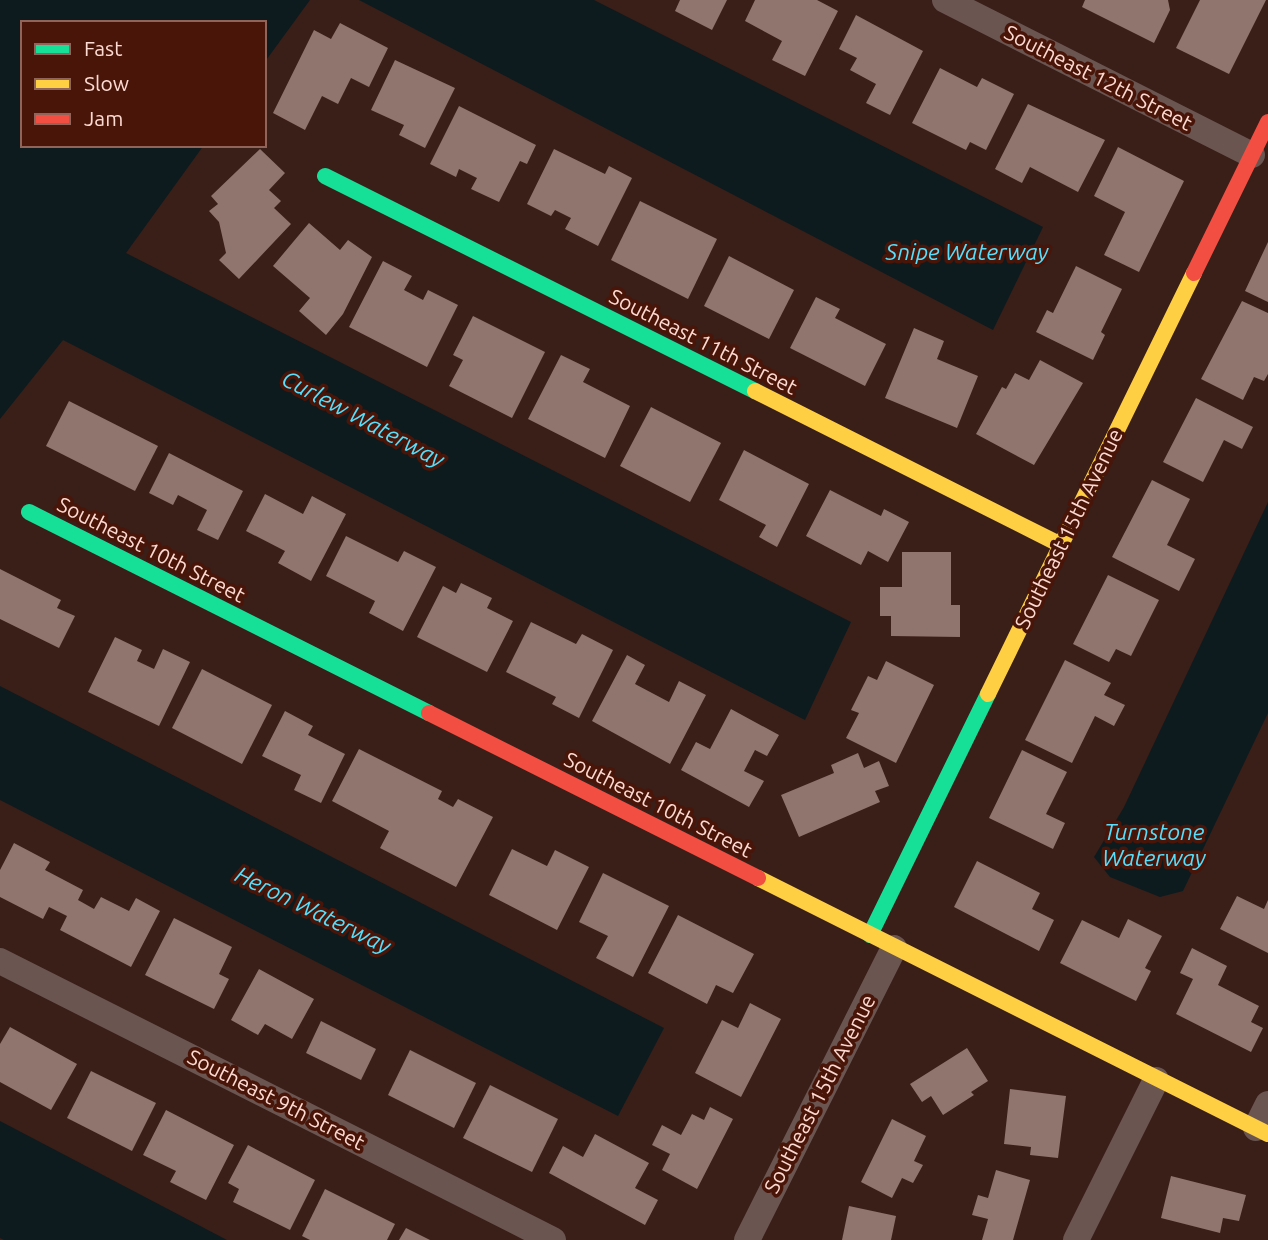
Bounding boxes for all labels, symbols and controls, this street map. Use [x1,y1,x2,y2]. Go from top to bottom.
street label: Southeast 12th Street [1001,19,1196,135]
legend [21,21,266,147]
text: Fast [84,36,122,60]
text: Slow [84,71,129,95]
text: Jam [84,106,123,130]
water label: Snipe Waterway [885,239,1050,264]
street label: Southeast 11th Street [606,283,801,399]
water label: Curlew Waterway [278,365,450,472]
street label: Southeast 15th Avenue [1009,425,1127,632]
street label: Southeast 10th Street [54,491,249,607]
street label: Southeast 10th Street [561,746,756,862]
water label: Turnstone Waterway [1102,819,1207,870]
water label: Heron Waterway [231,861,396,959]
street label: Southeast 15th Avenue [759,990,880,1197]
street label: Southeast 9th Street [184,1044,369,1154]

